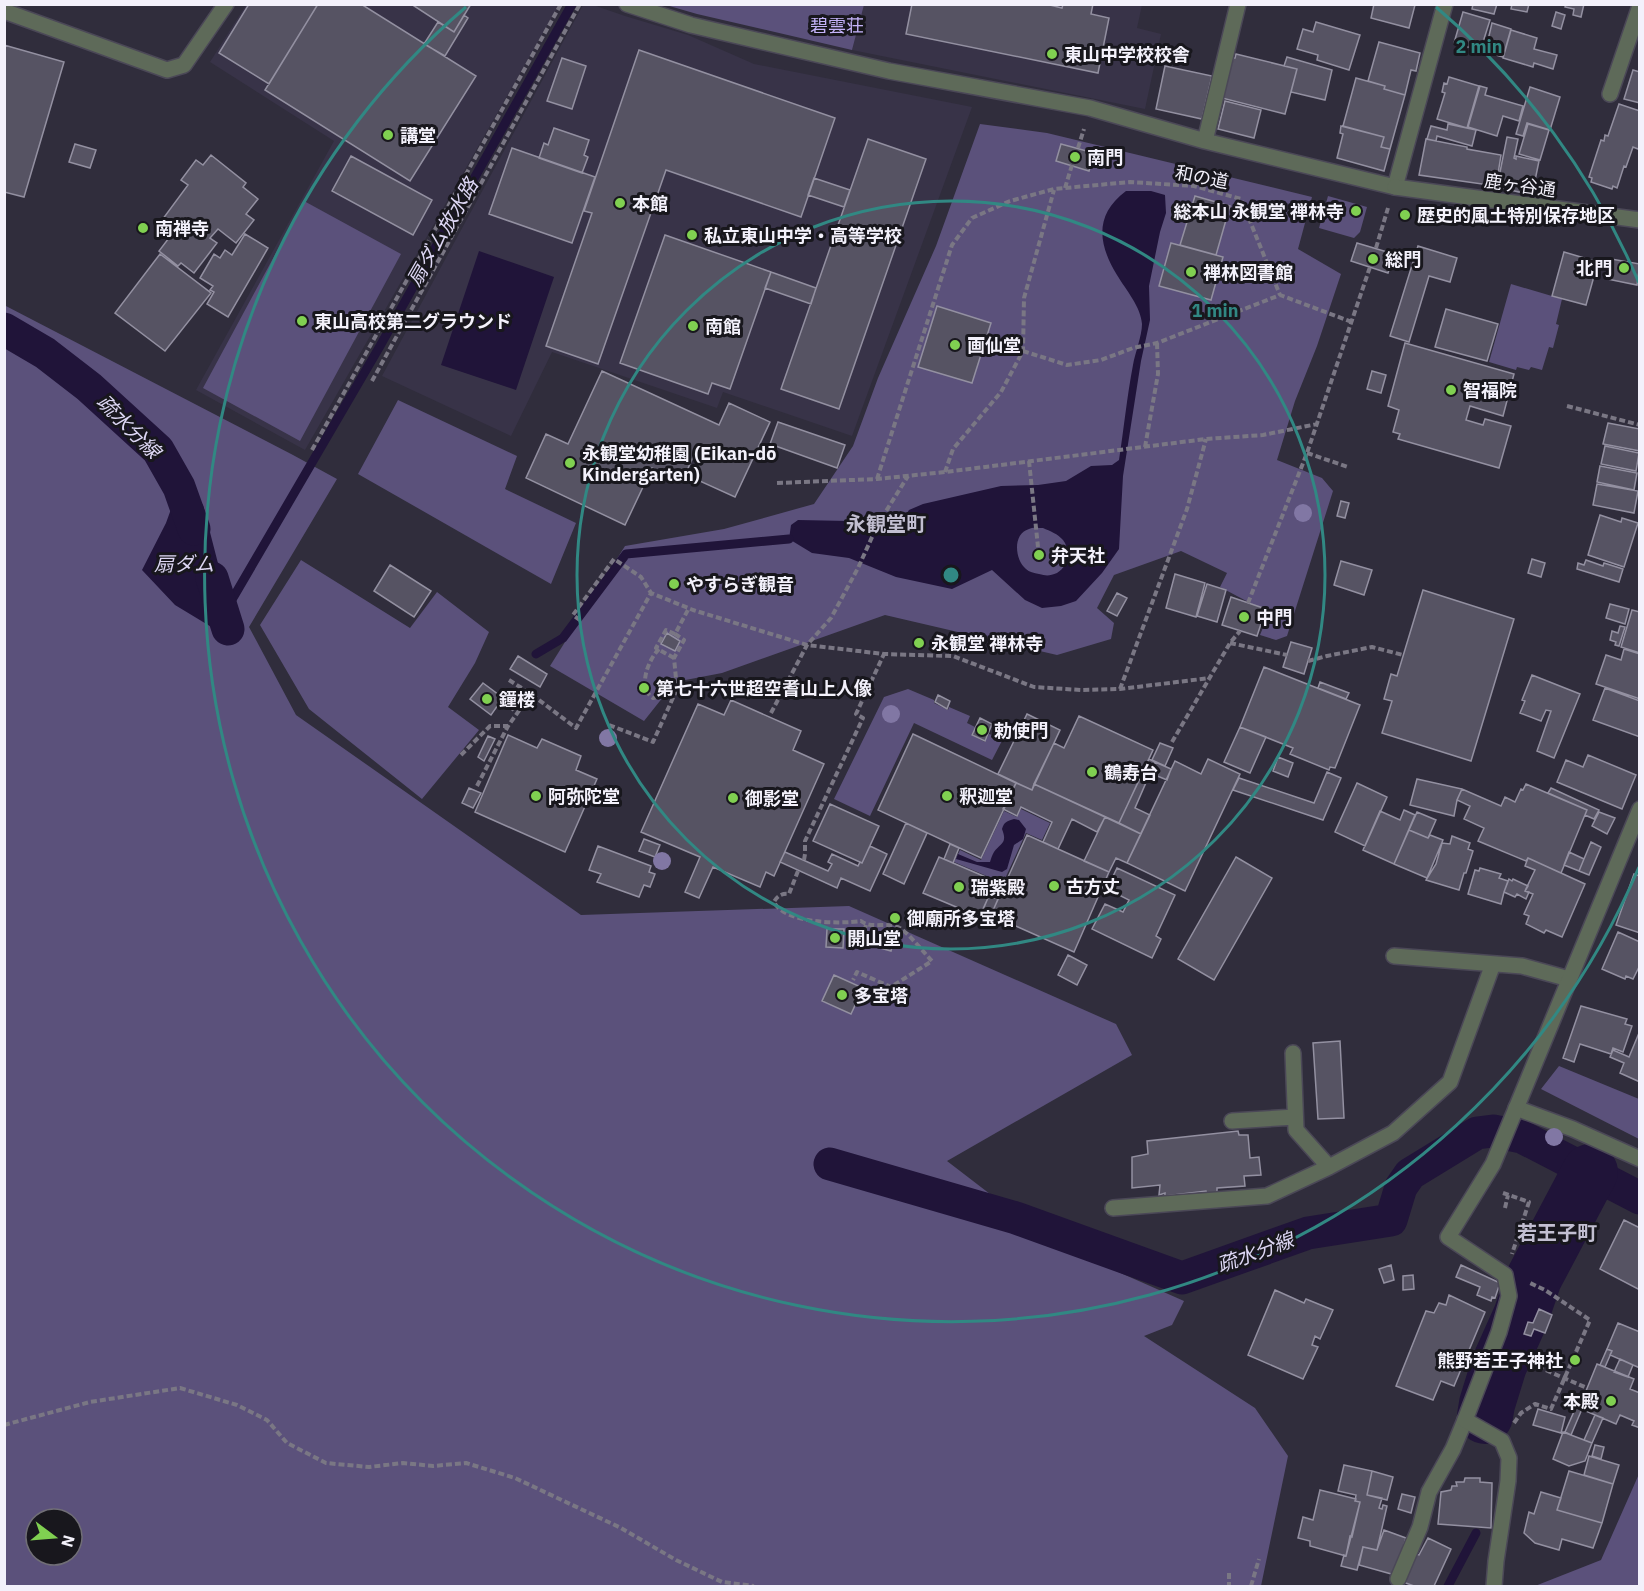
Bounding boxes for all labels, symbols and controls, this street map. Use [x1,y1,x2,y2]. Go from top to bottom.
park label: 碧雲荘 [810,14,864,37]
text: 2 min [1455,35,1503,58]
place label: 東山中学校校舎 [1064,43,1190,66]
marker: 東山中学校校舎 [1045,47,1059,61]
place label: 講堂 [400,124,436,147]
marker: 講堂 [381,128,395,142]
place label: 南門 [1087,146,1123,169]
marker: 南門 [1068,150,1082,164]
street label: 和の道 [1173,161,1231,193]
street label: 鹿ヶ谷通 [1483,169,1557,201]
water label: 扇ダム放水路 [400,172,485,291]
place label: 本館 [632,192,668,215]
marker: 本館 [613,196,627,210]
place label: 総本山 永観堂 禅林寺 [1174,200,1344,223]
marker: 総本山 永観堂 禅林寺 [1349,204,1363,218]
place label: 歴史的風土特別保存地区 [1417,204,1615,227]
marker: 歴史的風土特別保存地区 [1398,208,1412,222]
place label: 南禅寺 [155,217,209,240]
marker: 南禅寺 [136,221,150,235]
place label: 私立東山中学・高等学校 [704,224,902,247]
marker: 私立東山中学・高等学校 [685,228,699,242]
place label: 総門 [1385,248,1421,271]
marker: 総門 [1366,252,1380,266]
place label: 北門 [1576,257,1612,280]
place label: 禅林図書館 [1203,261,1293,284]
marker: 北門 [1617,261,1631,275]
marker: 禅林図書館 [1184,265,1198,279]
text: 1 min [1191,299,1239,322]
place label: 東山高校第二グラウンド [314,310,512,333]
marker: 東山高校第二グラウンド [295,314,309,328]
place label: 南館 [705,315,741,338]
marker: 南館 [686,319,700,333]
place label: 画仙堂 [967,334,1021,357]
marker: 画仙堂 [948,338,962,352]
place label: 智福院 [1463,379,1517,402]
marker: 智福院 [1444,383,1458,397]
water label: 疏水分線 [91,388,169,466]
place label: 永観堂幼稚園 (Eikan-dō Kindergarten) [582,442,776,486]
marker: 永観堂幼稚園 (Eikan-dō Kindergarten) [563,456,577,470]
district label: 永観堂町 [846,510,926,537]
place label: 弁天社 [1051,544,1105,567]
marker: 弁天社 [1032,548,1046,562]
water label: 扇ダム [154,550,214,577]
centre of rings [941,565,961,585]
place label: やすらぎ観音 [686,573,794,596]
marker: やすらぎ観音 [667,577,681,591]
place label: 中門 [1256,606,1292,629]
marker: 中門 [1237,610,1251,624]
place label: 永観堂 禅林寺 [931,632,1043,655]
marker: 永観堂 禅林寺 [912,636,926,650]
place label: 第七十六世超空耆山上人像 [656,677,872,700]
marker: 第七十六世超空耆山上人像 [637,681,651,695]
place label: 鐘楼 [498,688,535,711]
marker: 鐘楼 [480,692,494,706]
place label: 勅使門 [994,719,1048,742]
marker: 勅使門 [975,723,989,737]
place label: 鶴寿台 [1104,761,1158,784]
marker: 鶴寿台 [1085,765,1099,779]
place label: 阿弥陀堂 [548,785,620,808]
place label: 釈迦堂 [959,785,1013,808]
place label: 御影堂 [744,787,799,810]
marker: 阿弥陀堂 [529,789,543,803]
marker: 釈迦堂 [940,789,954,803]
marker: 御影堂 [726,791,740,805]
place label: 古方丈 [1066,875,1120,898]
place label: 瑞紫殿 [971,876,1025,899]
marker: 古方丈 [1047,879,1061,893]
marker: 瑞紫殿 [952,880,966,894]
place label: 御廟所多宝塔 [906,907,1015,930]
marker: 御廟所多宝塔 [888,911,902,925]
place label: 開山堂 [847,927,901,950]
marker: 開山堂 [828,931,842,945]
place label: 多宝塔 [854,984,908,1007]
marker: 多宝塔 [835,988,849,1002]
district label: 若王子町 [1517,1219,1597,1246]
water label: 疏水分線 [1213,1225,1300,1278]
place label: 熊野若王子神社 [1437,1349,1563,1372]
marker: 熊野若王子神社 [1568,1353,1582,1367]
place label: 本殿 [1563,1390,1599,1413]
marker: 本殿 [1604,1394,1618,1408]
north arrow [24,1507,84,1567]
text: N [57,1533,80,1549]

